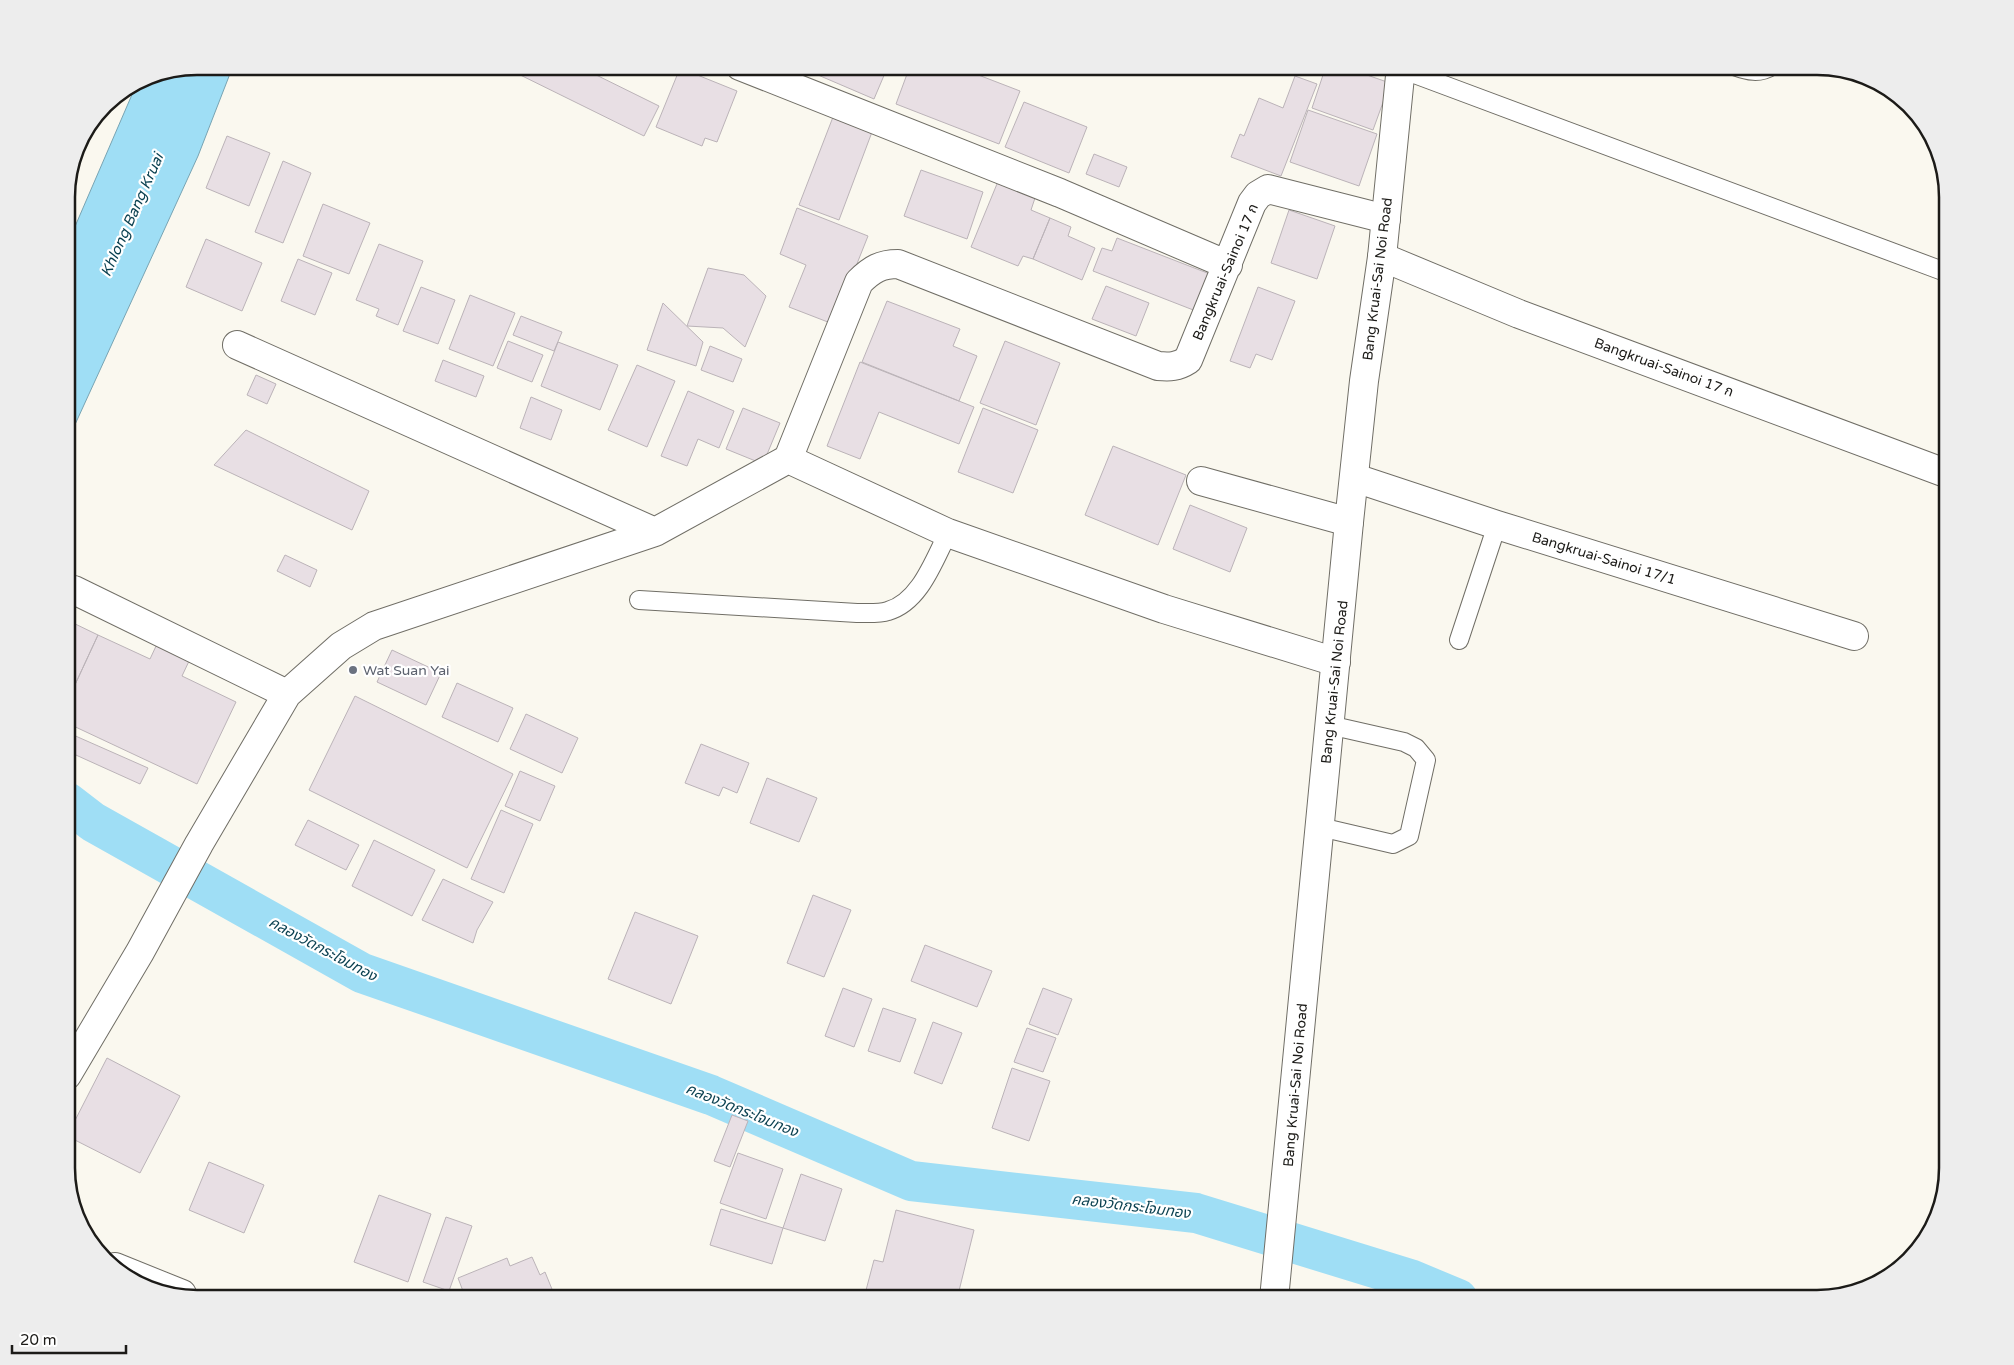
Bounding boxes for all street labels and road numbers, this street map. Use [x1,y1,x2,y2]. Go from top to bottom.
street label: Bang Kruai-Sai Noi Road [1359,197,1396,362]
street label: Bangkruai-Sainoi 17 ก [1189,201,1262,343]
street label: Bangkruai-Sainoi 17 ก [1592,334,1736,401]
street label: Bangkruai-Sainoi 17/1 [1530,528,1678,588]
street label: Bang Kruai-Sai Noi Road [1317,600,1352,765]
street label: Bang Kruai-Sai Noi Road [1280,1003,1311,1168]

